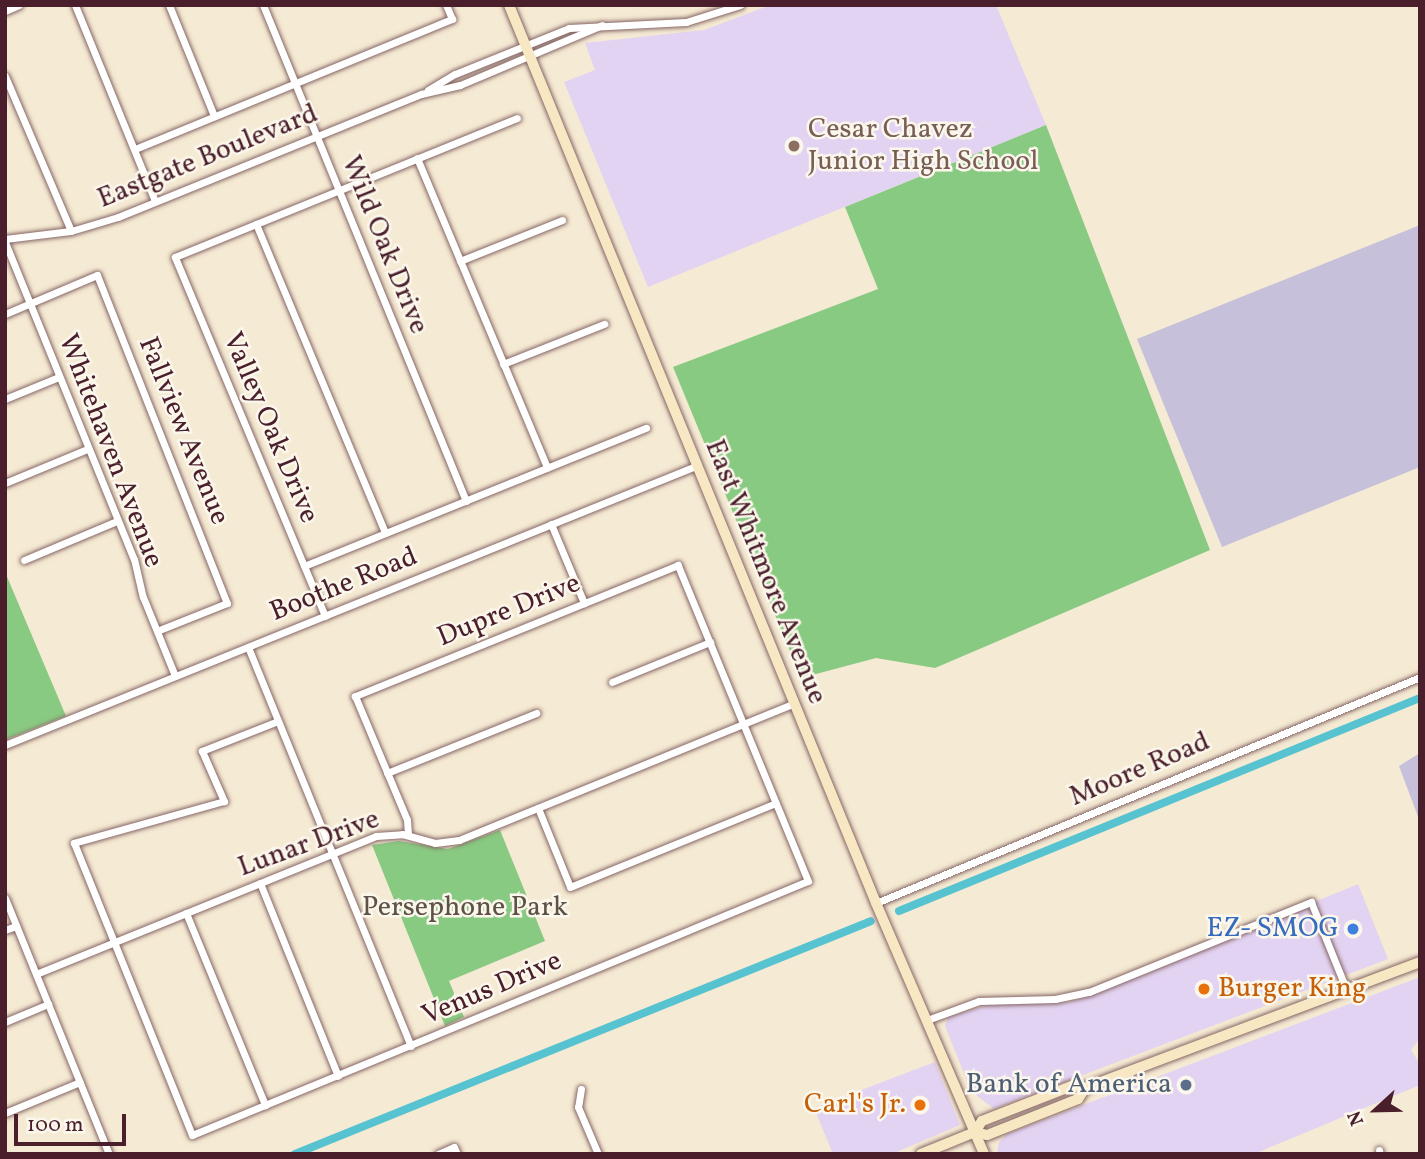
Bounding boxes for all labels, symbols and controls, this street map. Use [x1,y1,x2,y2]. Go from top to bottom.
street label: Eastgate Boulevard [93,97,323,217]
place label: Cesar Chavez Junior High School [808,113,1038,179]
marker: Cesar Chavez Junior High School [786,138,802,154]
street label: Wild Oak Drive [333,151,435,339]
street label: Valley Oak Drive [215,327,325,529]
street label: Whitehaven Avenue [50,330,170,572]
street label: Fallview Avenue [130,332,236,530]
street label: East Whitmore Avenue [696,435,834,709]
street label: Boothe Road [265,540,423,630]
street label: Dupre Drive [433,567,585,655]
street label: Moore Road [1065,725,1215,815]
street label: Lunar Drive [234,803,384,885]
park label: Persephone Park [362,891,568,925]
place label: EZ- SMOG [1206,912,1339,946]
marker: EZ- SMOG [1345,921,1361,937]
street label: Venus Drive [417,945,567,1033]
place label: Burger King [1218,972,1366,1006]
marker: Burger King [1196,981,1212,997]
place label: Bank of America [969,1068,1172,1102]
north arrow [1341,1075,1411,1145]
marker: Bank of America [1178,1077,1194,1093]
place label: Carl's Jr. [804,1088,906,1122]
marker: Carl's Jr. [912,1097,928,1113]
scale bar [18,1100,130,1144]
text: N [1342,1107,1371,1129]
text: 100 m [27,1111,84,1140]

